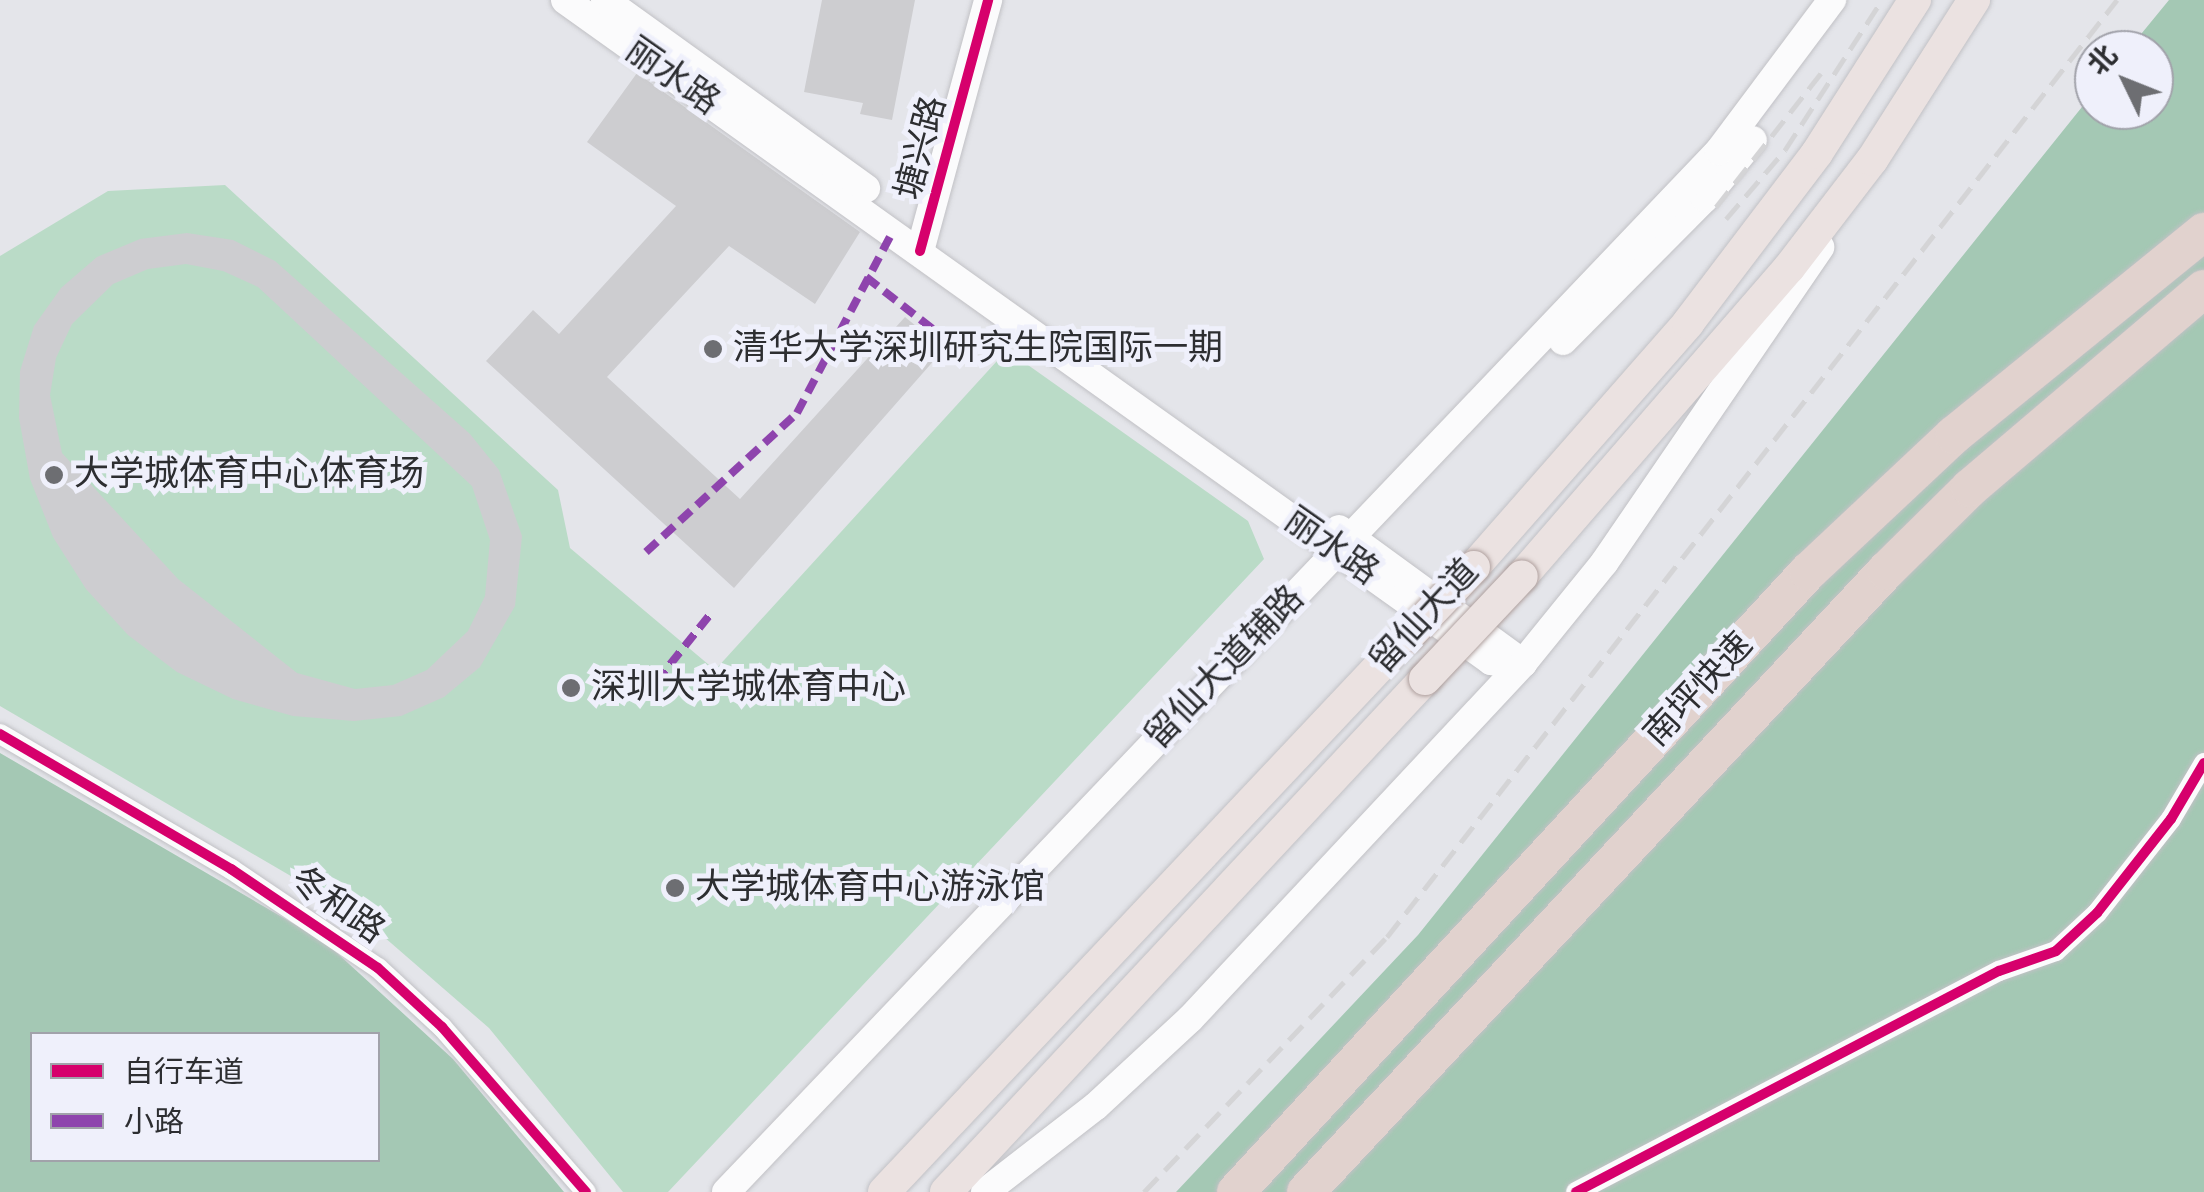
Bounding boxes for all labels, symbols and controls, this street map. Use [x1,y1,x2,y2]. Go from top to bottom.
street label: 丽水路 [617,30,727,124]
north arrow [2074,30,2174,130]
text: 北 [2078,36,2128,85]
street label: 塘兴路 [888,92,956,204]
place label: 清华大学深圳研究生院国际一期 [733,328,1223,370]
marker: 清华大学深圳研究生院国际一期 [702,338,724,360]
place label: 大学城体育中心体育场 [74,454,424,496]
marker: 大学城体育中心体育场 [43,464,65,486]
street label: 丽水路 [1276,500,1386,594]
street label: 留仙大道 [1362,551,1488,683]
street label: 留仙大道辅路 [1137,578,1313,758]
street label: 南坪快速 [1636,624,1762,756]
place label: 深圳大学城体育中心 [591,667,906,709]
marker: 深圳大学城体育中心 [560,677,582,699]
street label: 冬和路 [282,859,392,953]
place label: 大学城体育中心游泳馆 [695,867,1045,909]
marker: 大学城体育中心游泳馆 [664,877,686,899]
legend [30,1032,380,1162]
text: 自行车道 [124,1050,244,1096]
text: 小路 [124,1100,184,1146]

